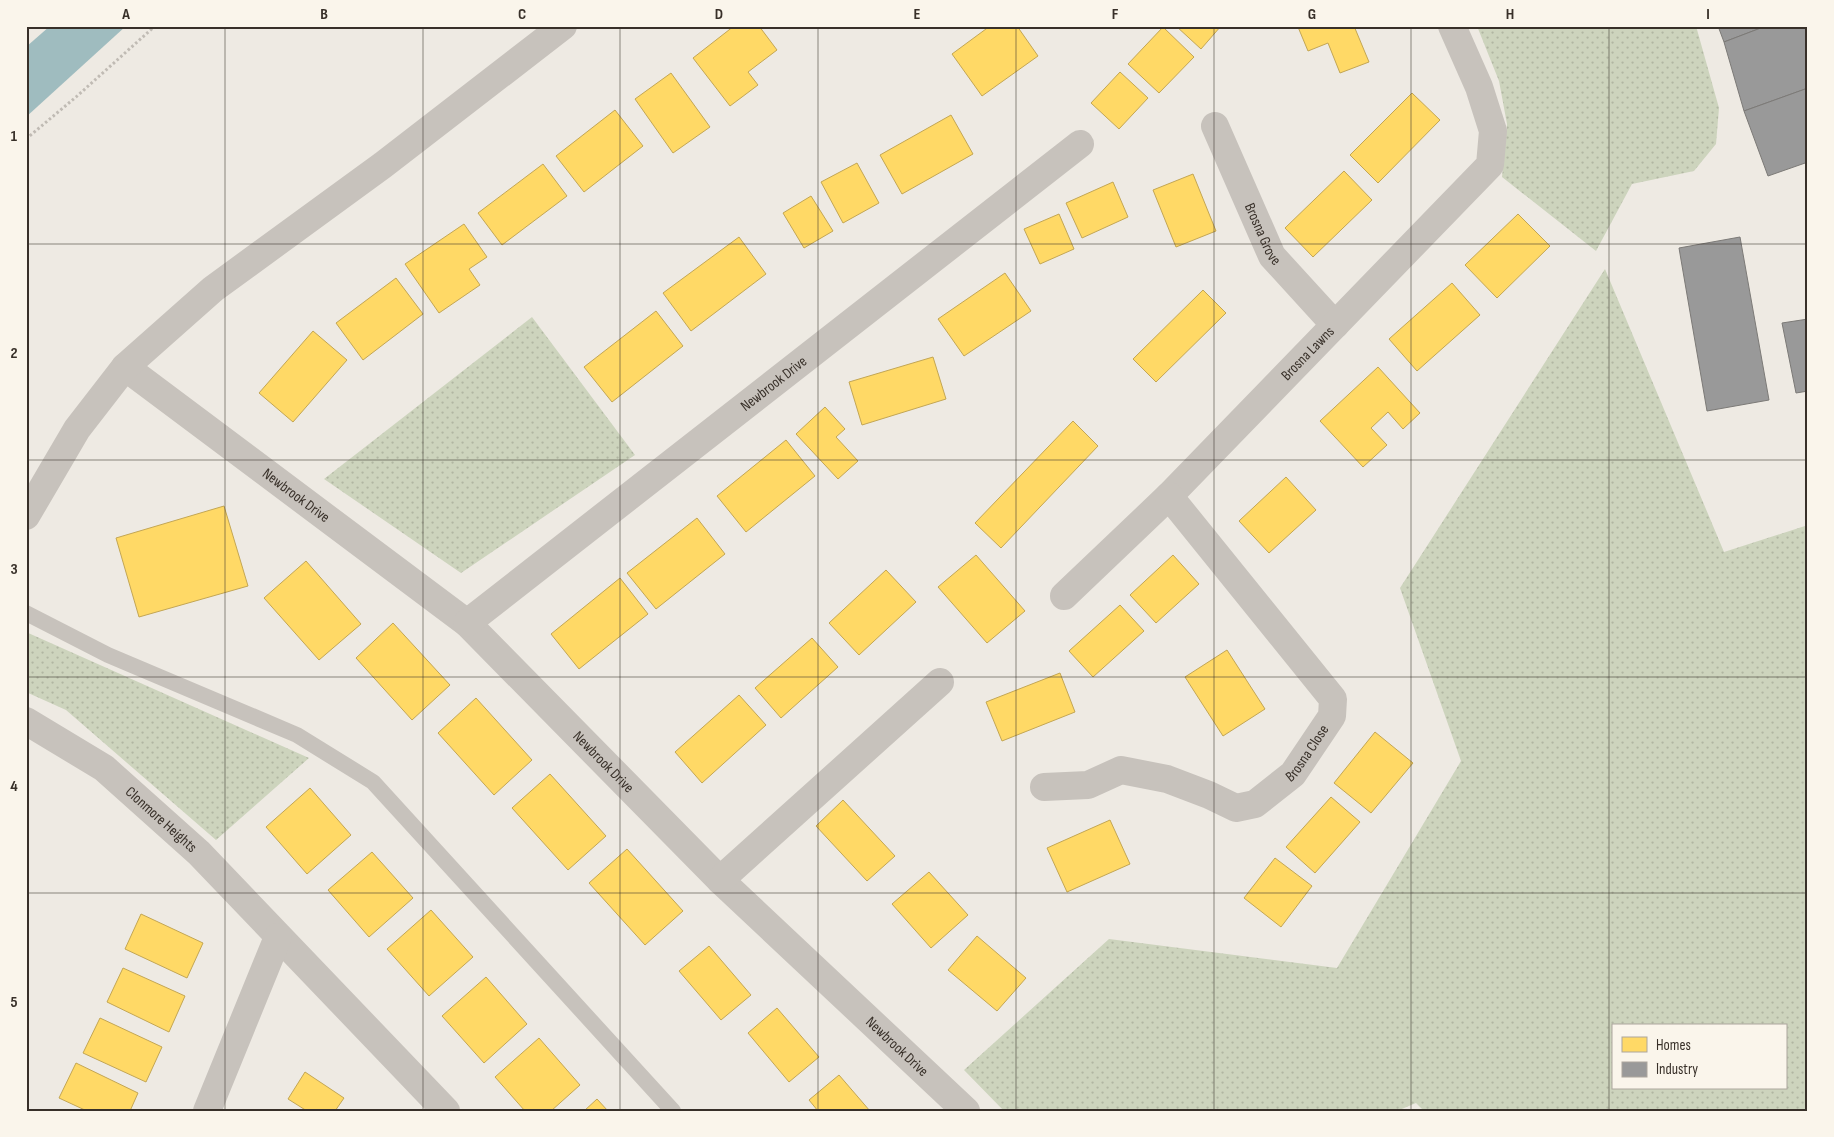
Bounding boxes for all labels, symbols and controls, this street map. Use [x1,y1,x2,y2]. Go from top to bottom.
text: A [121,5,130,24]
text: B [320,5,328,24]
text: C [518,5,526,24]
text: D [715,5,723,24]
text: E [914,5,921,24]
text: F [1112,5,1119,24]
text: G [1308,5,1316,24]
text: H [1506,5,1514,24]
text: I [1706,5,1710,24]
text: 1 [11,127,18,146]
street label: Brosna Grove [1240,200,1285,270]
street label: Brosna Lawns [1277,322,1339,385]
text: 2 [10,344,18,363]
street label: Newbrook Drive [737,352,811,416]
street label: Newbrook Drive [259,464,333,527]
text: 3 [10,560,18,579]
street label: Brosna Close [1282,721,1333,786]
street label: Newbrook Drive [569,727,638,797]
text: 4 [10,777,18,796]
street label: Clonmore Heights [121,783,201,857]
text: 5 [10,993,18,1012]
street label: Newbrook Drive [862,1013,932,1081]
legend [1612,1024,1786,1090]
text: Homes [1656,1036,1691,1055]
text: Industry [1656,1060,1698,1079]

